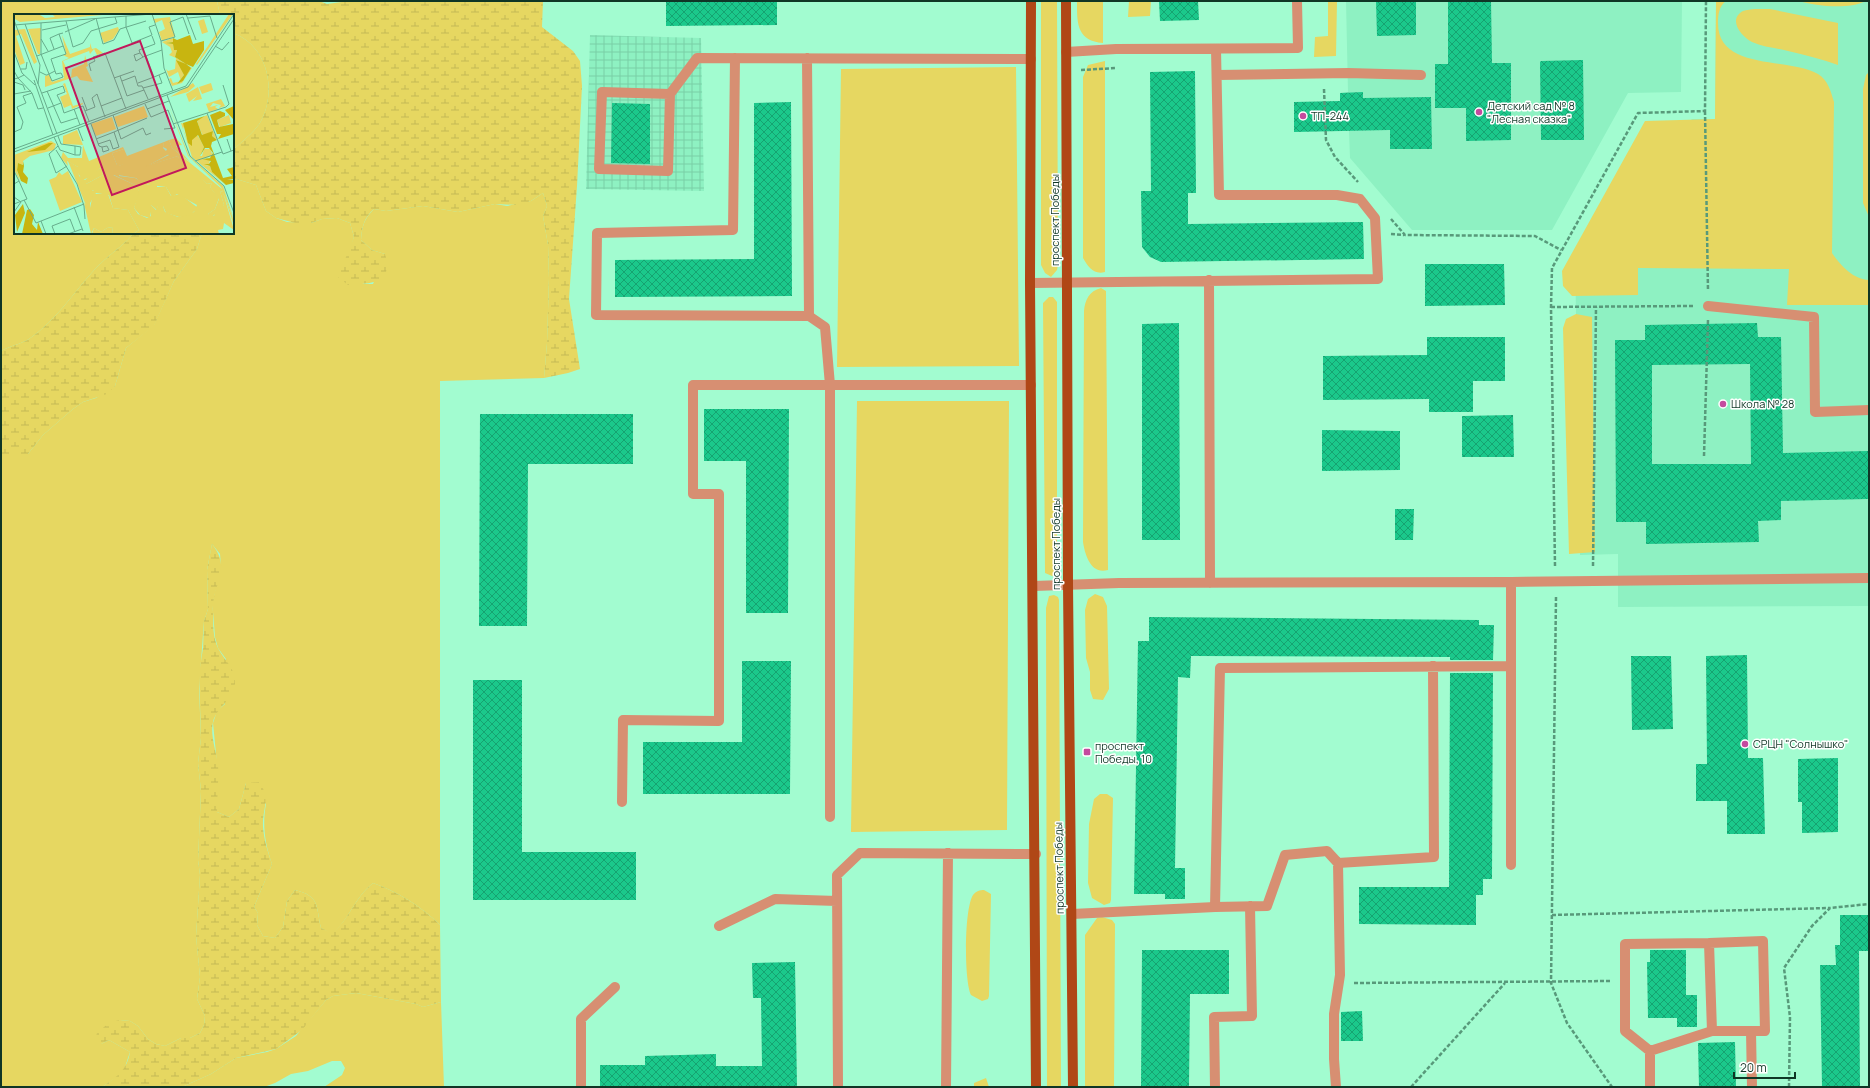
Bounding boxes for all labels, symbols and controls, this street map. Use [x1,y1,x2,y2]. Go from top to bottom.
inset map [14,14,234,234]
place label: Детский сад № 8 "Лесная сказка" [1487,98,1575,126]
marker: Детский сад № 8 "Лесная сказка" [1474,107,1484,117]
place label: ТП-244 [1311,108,1349,123]
marker: ТП-244 [1298,111,1308,121]
street label: проспект Победы [1047,174,1062,266]
place label: Школа № 28 [1731,396,1795,411]
marker: Школа № 28 [1718,399,1728,409]
street label: проспект Победы [1048,498,1063,590]
place label: СРЦН "Солнышко" [1753,736,1848,751]
place label: проспект Победы, 10 [1095,738,1152,766]
marker: СРЦН "Солнышко" [1740,739,1750,749]
marker: проспект Победы, 10 [1082,747,1092,757]
street label: проспект Победы [1050,822,1067,914]
scale bar [1734,1054,1795,1080]
text: 20 m [1740,1059,1767,1076]

